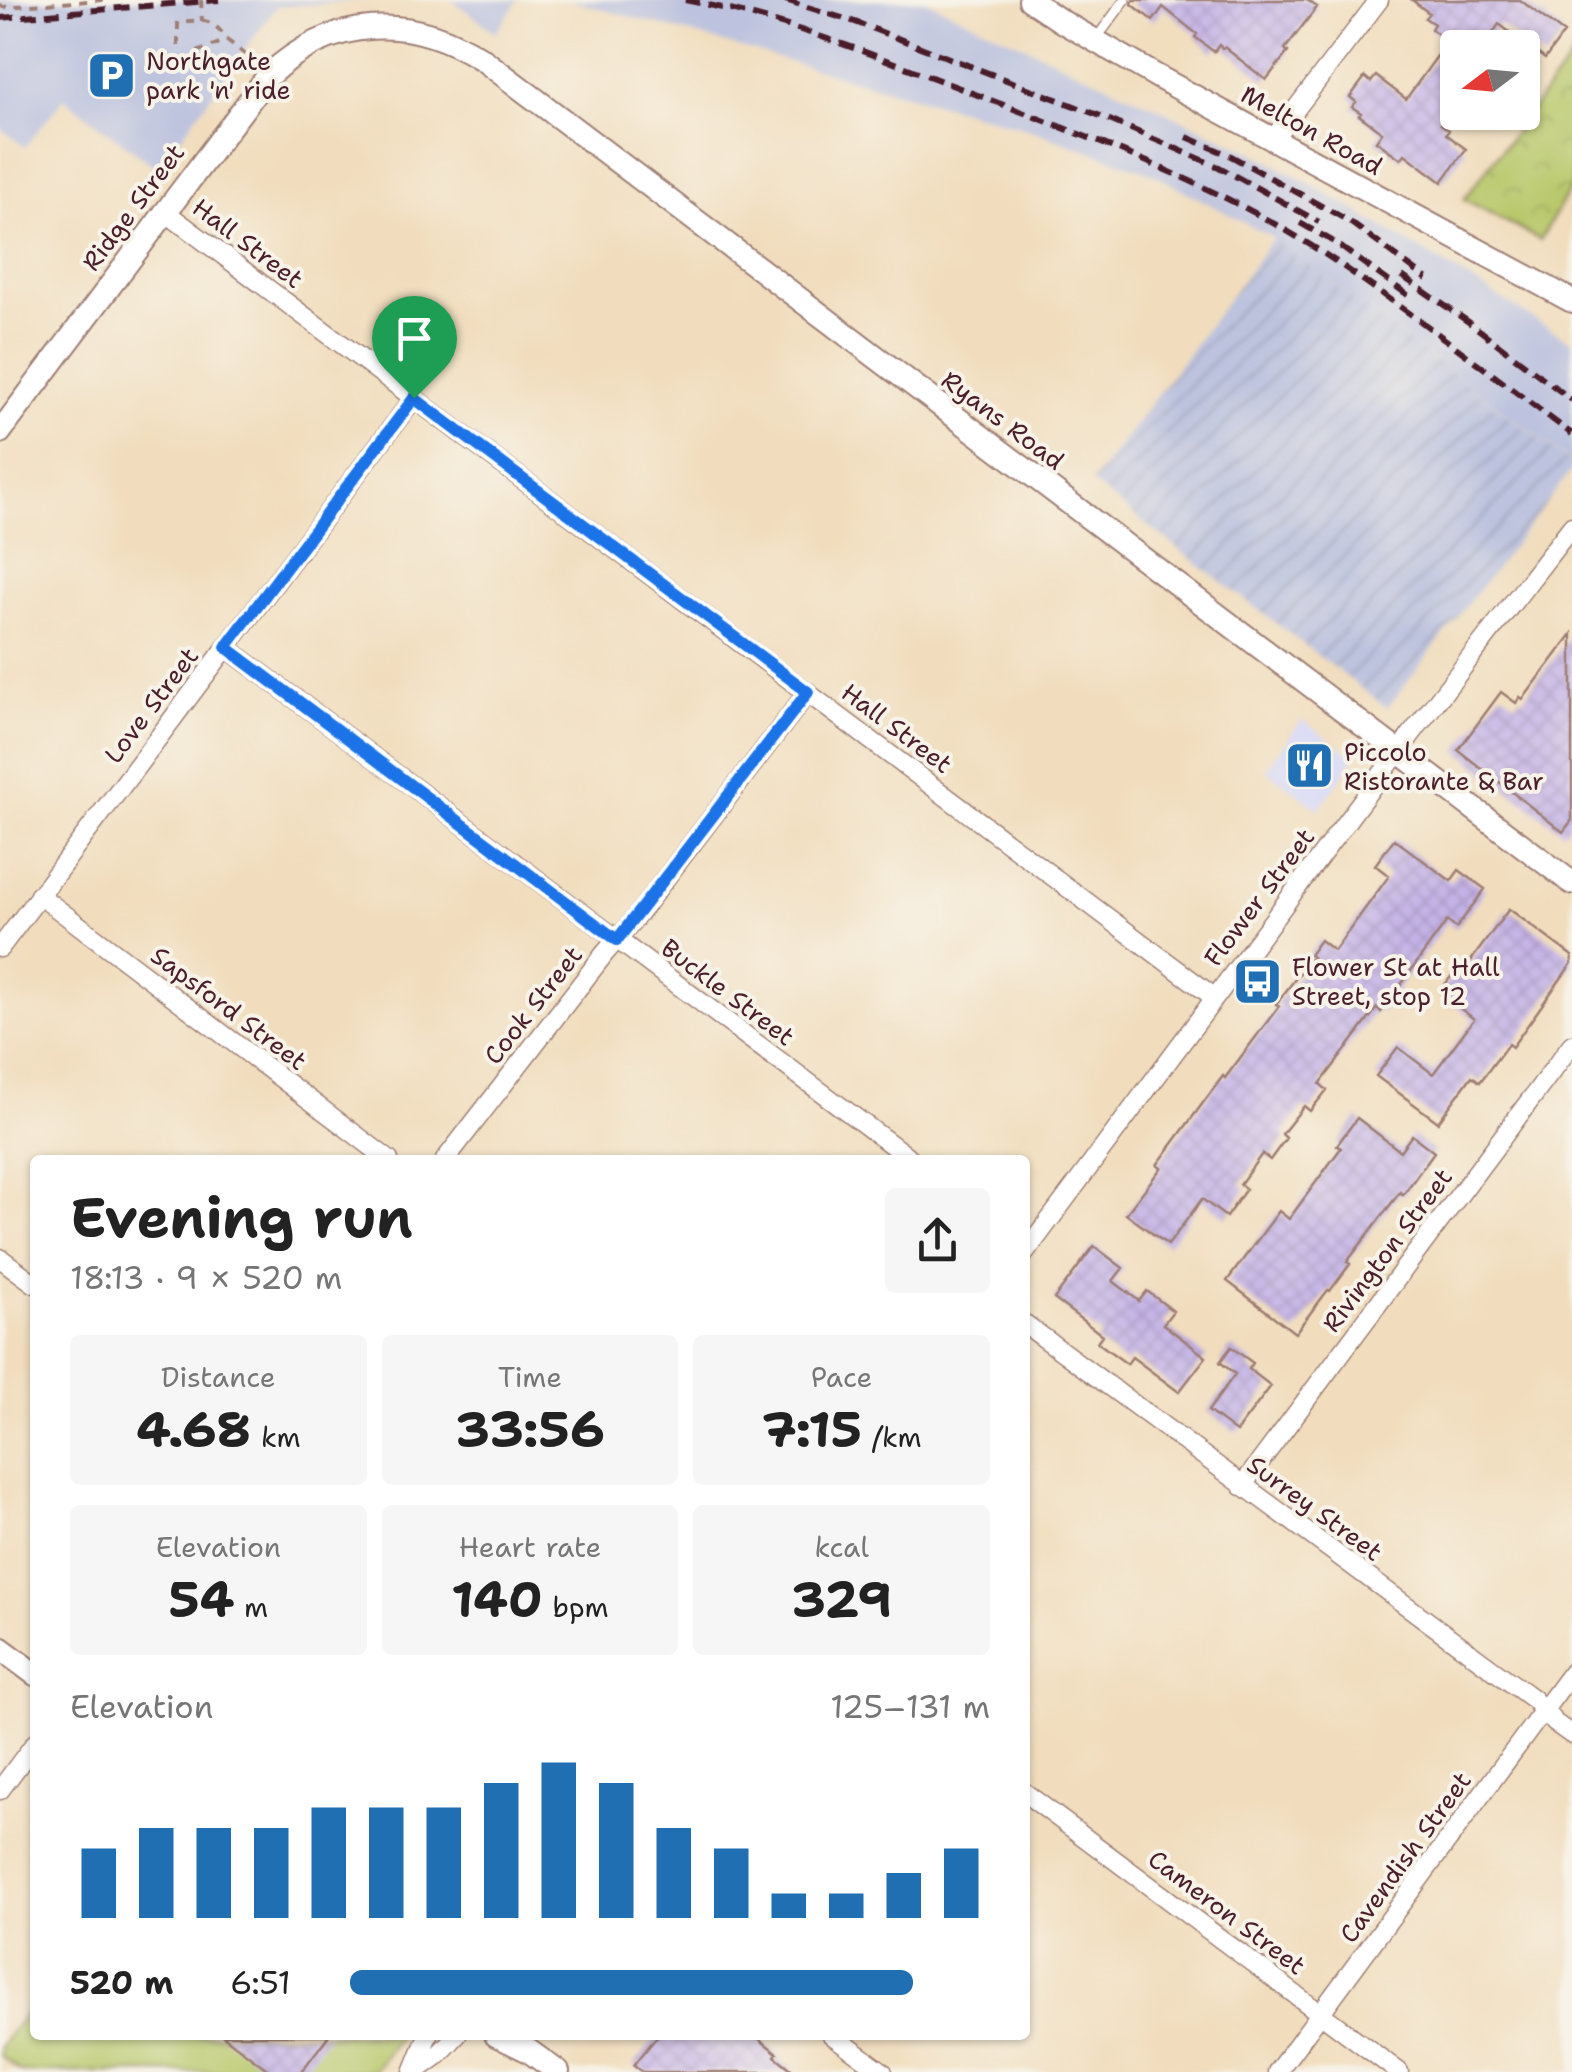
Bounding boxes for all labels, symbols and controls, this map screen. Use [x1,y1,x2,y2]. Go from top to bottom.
north arrow [1440,30,1540,130]
map controls [1440,30,1540,130]
place label: Northgate park 'n' ride [146,44,291,107]
parking icon: Northgate park 'n' ride [85,49,137,101]
street label: Melton Road [1235,77,1389,183]
street label: Ridge Street [74,137,192,277]
street label: Hall Street [186,190,310,296]
pin [372,296,457,399]
icon: arrive [387,311,442,366]
street label: Ryans Road [935,363,1071,477]
street label: Love Street [96,640,206,770]
street label: Hall Street [835,675,959,781]
place label: Piccolo Ristorante & Bar [1344,735,1544,798]
restaurant icon: Piccolo Ristorante & Bar [1283,740,1335,792]
street label: Flower Street [1196,821,1322,973]
street label: Buckle Street [654,931,802,1053]
street label: Sapsford Street [144,938,314,1078]
street label: Cook Street [476,939,590,1071]
place label: Flower St at Hall Street, stop 12 [1292,950,1500,1013]
bus stop icon: Flower St at Hall Street, stop 12 [1231,955,1283,1007]
street label: Rivington Street [1314,1161,1460,1339]
text: Evening run [70,1181,413,1255]
button: share [885,1188,990,1293]
text: 18:13 · 9 × 520 m [70,1256,342,1299]
text: Distance [161,1358,276,1396]
text: Time [498,1358,562,1396]
text: Pace [811,1358,872,1396]
text: 4.68 [136,1396,251,1463]
text: 33:56 [455,1396,605,1463]
text: 7:15 [762,1396,862,1463]
text: km [251,1418,301,1456]
text: /km [862,1418,922,1456]
street label: Surrey Street [1241,1447,1389,1569]
text: Elevation [156,1528,281,1566]
text: Heart rate [459,1528,601,1566]
text: kcal [814,1528,869,1566]
text: 54 [169,1566,234,1633]
text: 140 [451,1566,543,1633]
text: 329 [791,1566,892,1633]
text: m [234,1588,268,1626]
text: bpm [543,1588,609,1626]
text: Elevation [70,1685,213,1728]
text: 125–131 m [830,1685,990,1728]
street label: Cavendish Street [1331,1765,1479,1949]
street label: Cameron Street [1141,1842,1313,1982]
text: 520 m [70,1961,173,2004]
text: 6:51 [230,1961,291,2004]

